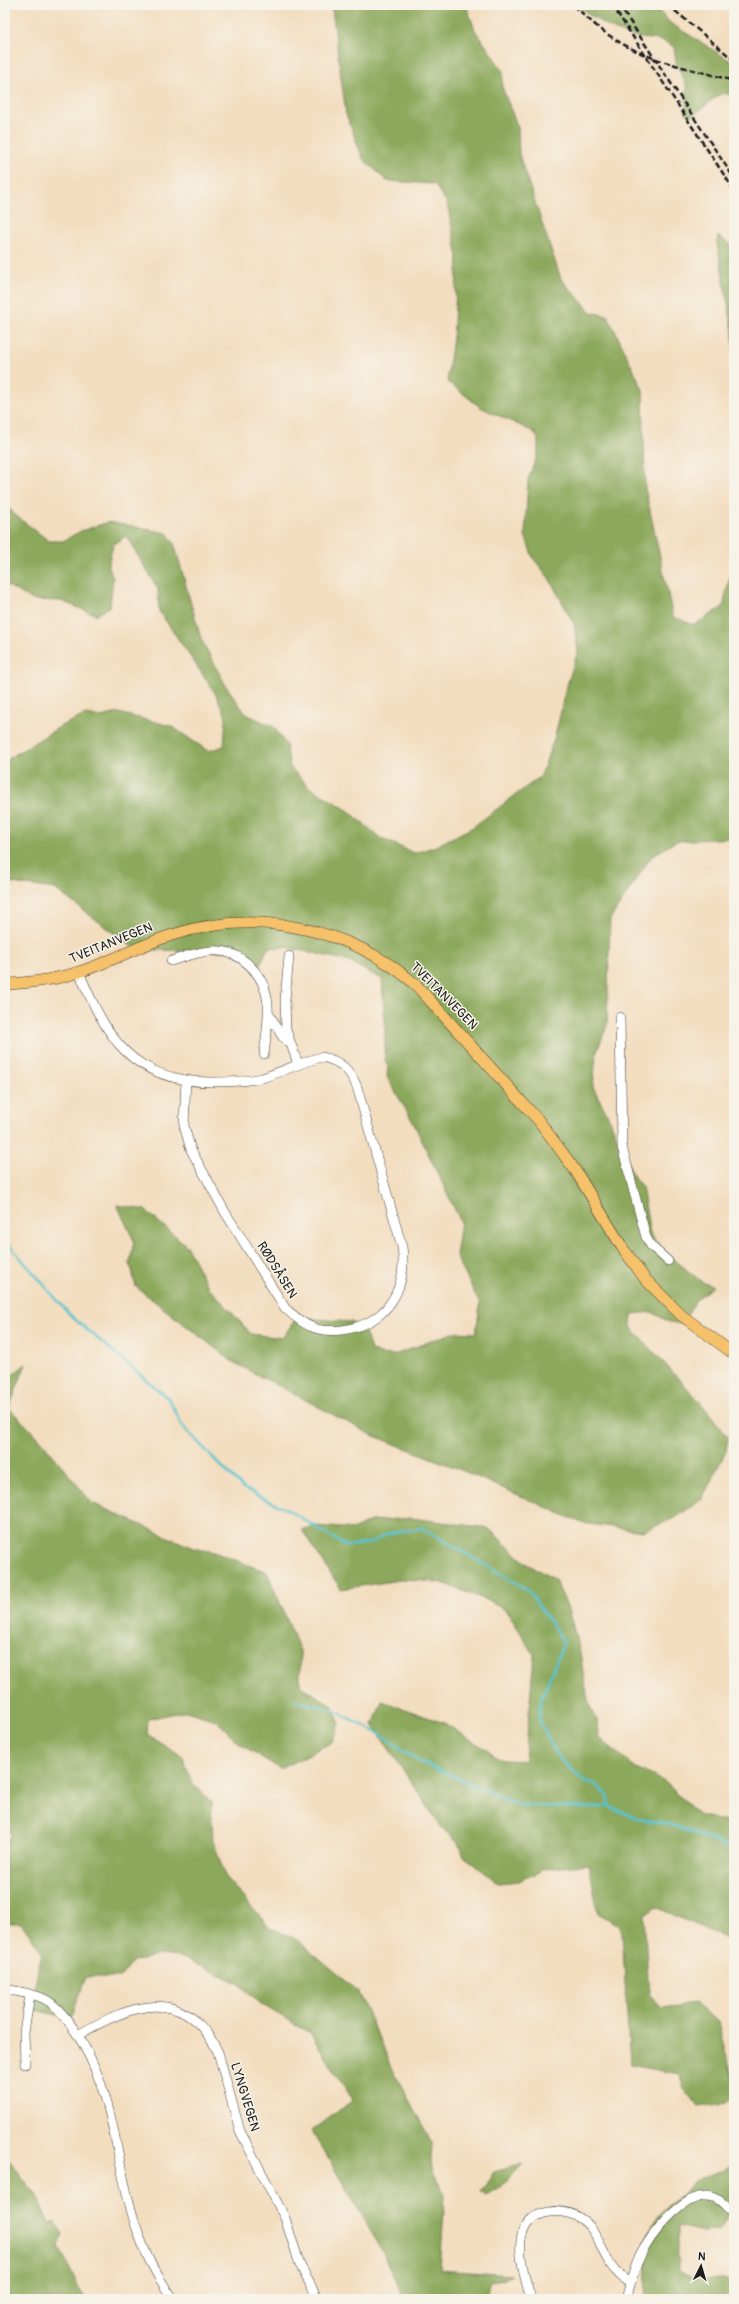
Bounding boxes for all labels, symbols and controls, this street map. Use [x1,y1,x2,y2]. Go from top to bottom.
street label: TVEITANVEGEN [67,919,155,967]
street label: TVEITANVEGEN [407,959,481,1033]
street label: RØDSÅSEN [253,1239,301,1301]
street label: LYNGVEGEN [227,2061,263,2134]
north arrow [681,2246,721,2286]
text: N [698,2250,707,2263]

